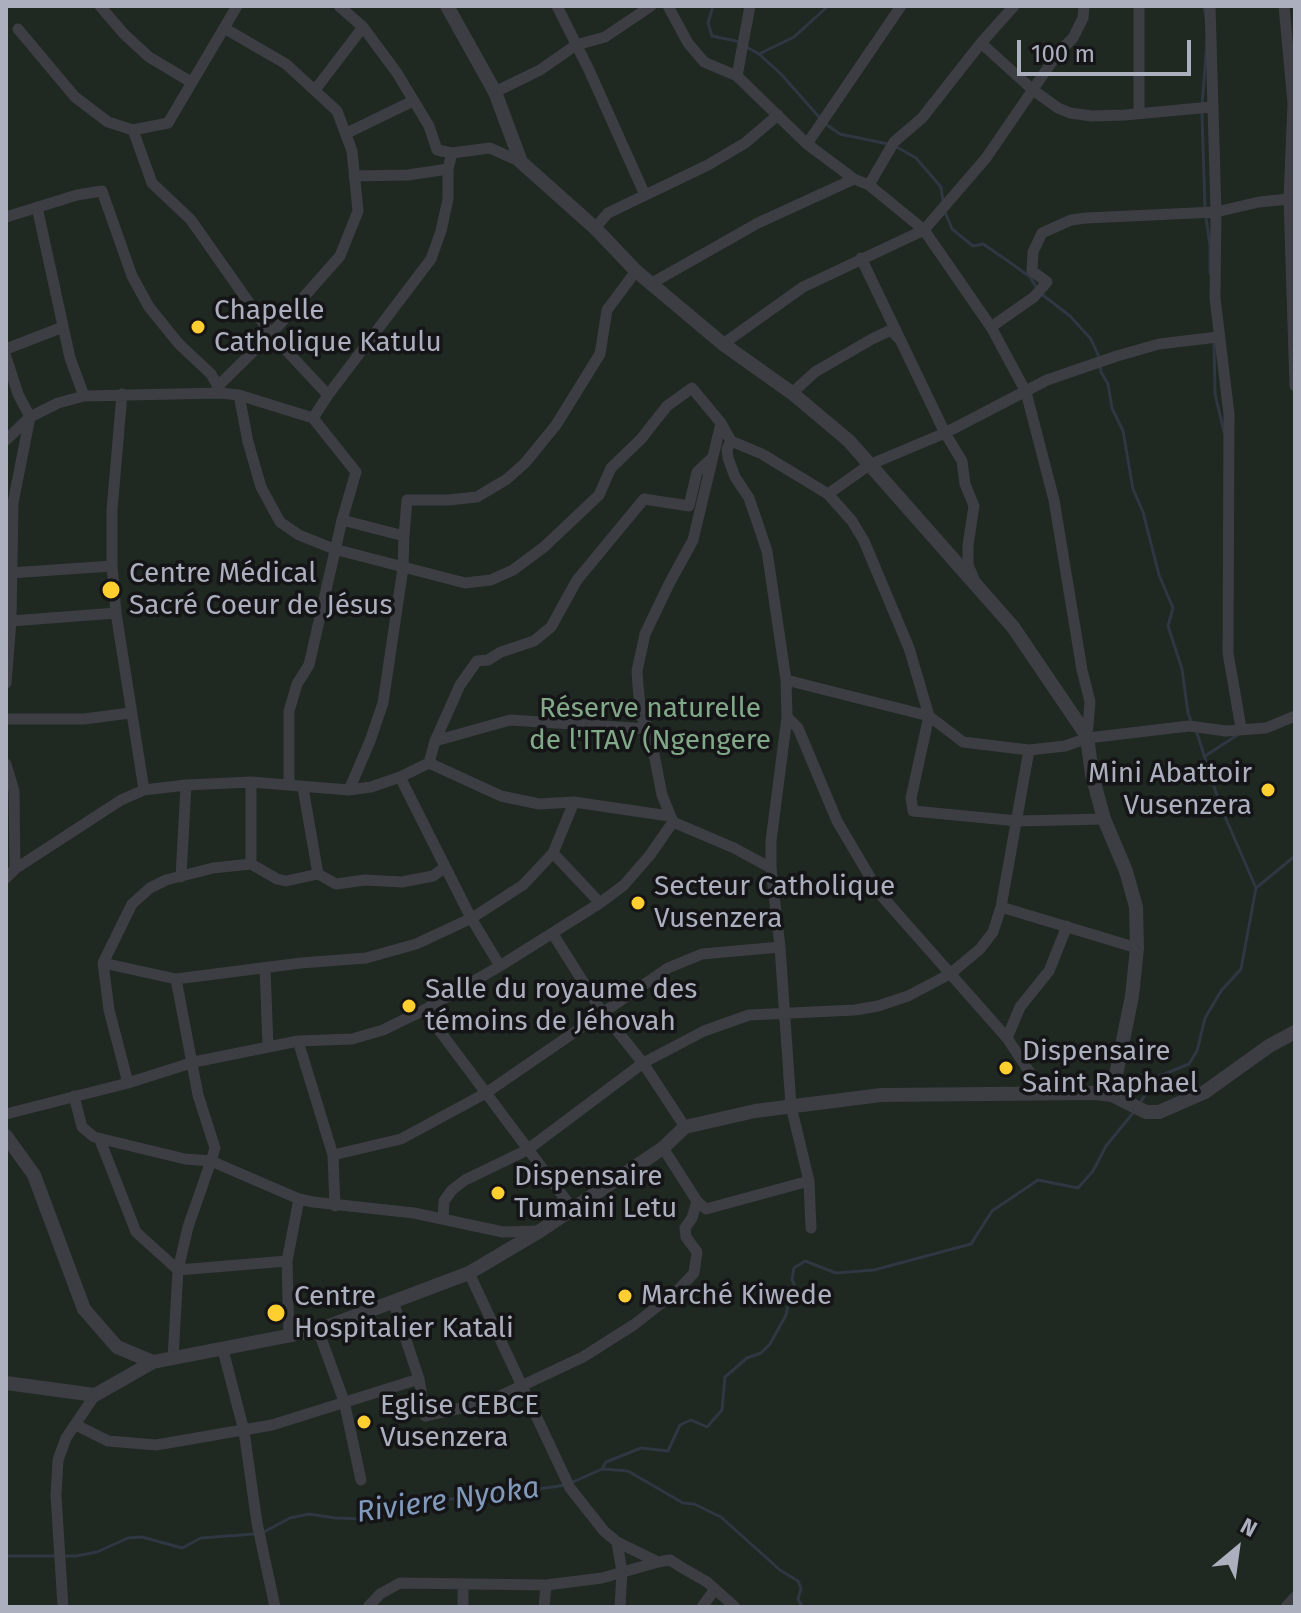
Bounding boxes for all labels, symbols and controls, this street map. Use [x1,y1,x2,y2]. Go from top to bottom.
scale bar [1021,24,1195,74]
text: 100 m [1031,40,1095,68]
place label: Chapelle Catholique Katulu [214,294,442,360]
marker: Chapelle Catholique Katulu [189,318,207,336]
place label: Centre Médical Sacré Coeur de Jésus [129,557,392,623]
marker: Centre Médical Sacré Coeur de Jésus [100,579,122,601]
park label: Réserve naturelle de l'ITAV (Ngengere [529,692,771,758]
place label: Mini Abattoir Vusenzera [1088,757,1252,823]
marker: Mini Abattoir Vusenzera [1259,781,1277,799]
place label: Secteur Catholique Vusenzera [654,870,895,936]
marker: Secteur Catholique Vusenzera [629,894,647,912]
place label: Salle du royaume des témoins de Jéhovah [425,973,697,1039]
marker: Salle du royaume des témoins de Jéhovah [400,997,418,1015]
place label: Dispensaire Saint Raphael [1022,1035,1198,1101]
marker: Dispensaire Saint Raphael [997,1059,1015,1077]
place label: Dispensaire Tumaini Letu [514,1160,677,1226]
marker: Dispensaire Tumaini Letu [489,1184,507,1202]
place label: Marché Kiwede [641,1279,832,1313]
place label: Centre Hospitalier Katali [294,1280,514,1346]
marker: Marché Kiwede [616,1287,634,1305]
marker: Centre Hospitalier Katali [265,1302,287,1324]
place label: Eglise CEBCE Vusenzera [380,1389,539,1455]
marker: Eglise CEBCE Vusenzera [355,1413,373,1431]
water label: Riviere Nyoka [354,1470,542,1532]
north arrow [1197,1509,1277,1589]
text: N [1236,1512,1262,1543]

